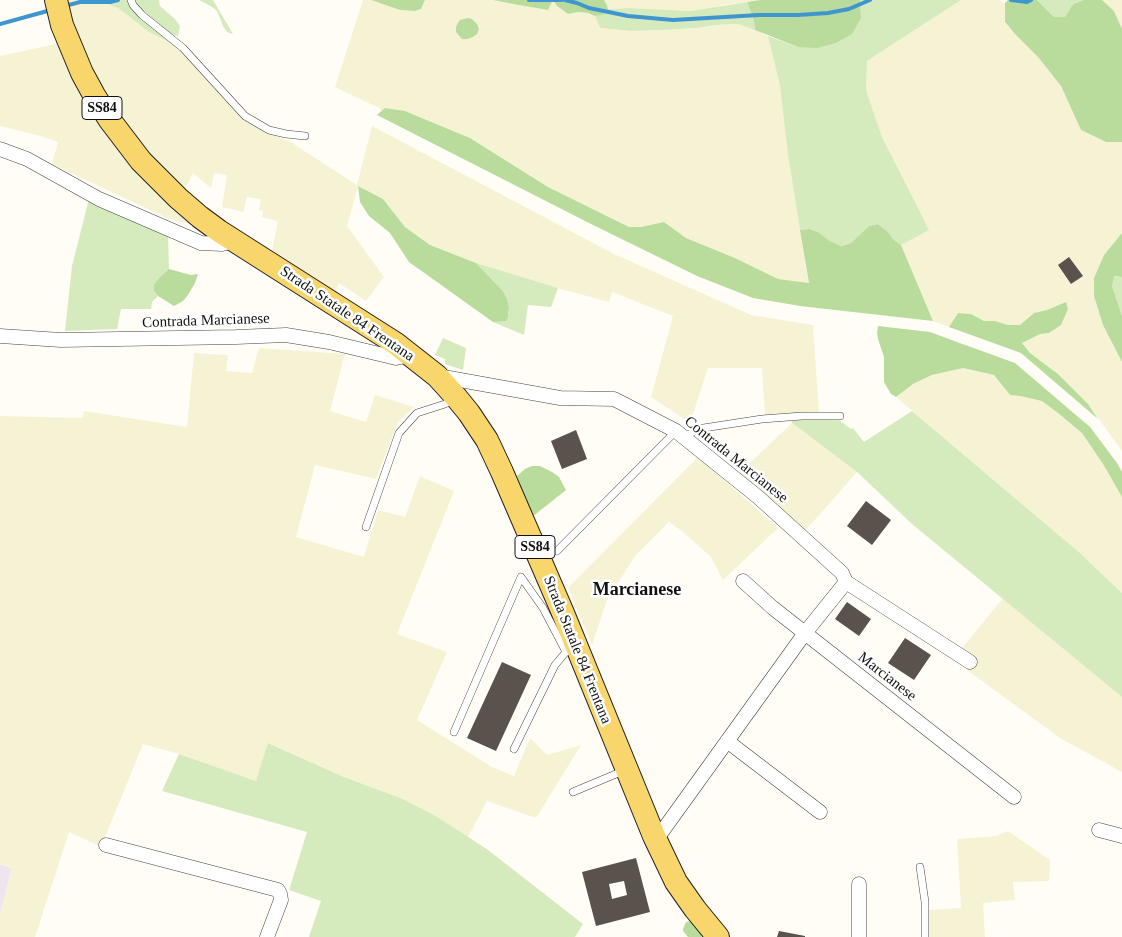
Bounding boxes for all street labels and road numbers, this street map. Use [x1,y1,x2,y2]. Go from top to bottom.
road number: SS84 [82,96,122,120]
street label: Strada Statale 84 Frentana [277,262,417,366]
street label: Contrada Marcianese [142,310,270,332]
street label: Contrada Marcianese [681,413,791,507]
road number: SS84 [515,536,555,558]
street label: Strada Statale 84 Frentana [539,573,615,727]
street label: Marcianese [854,649,920,705]

